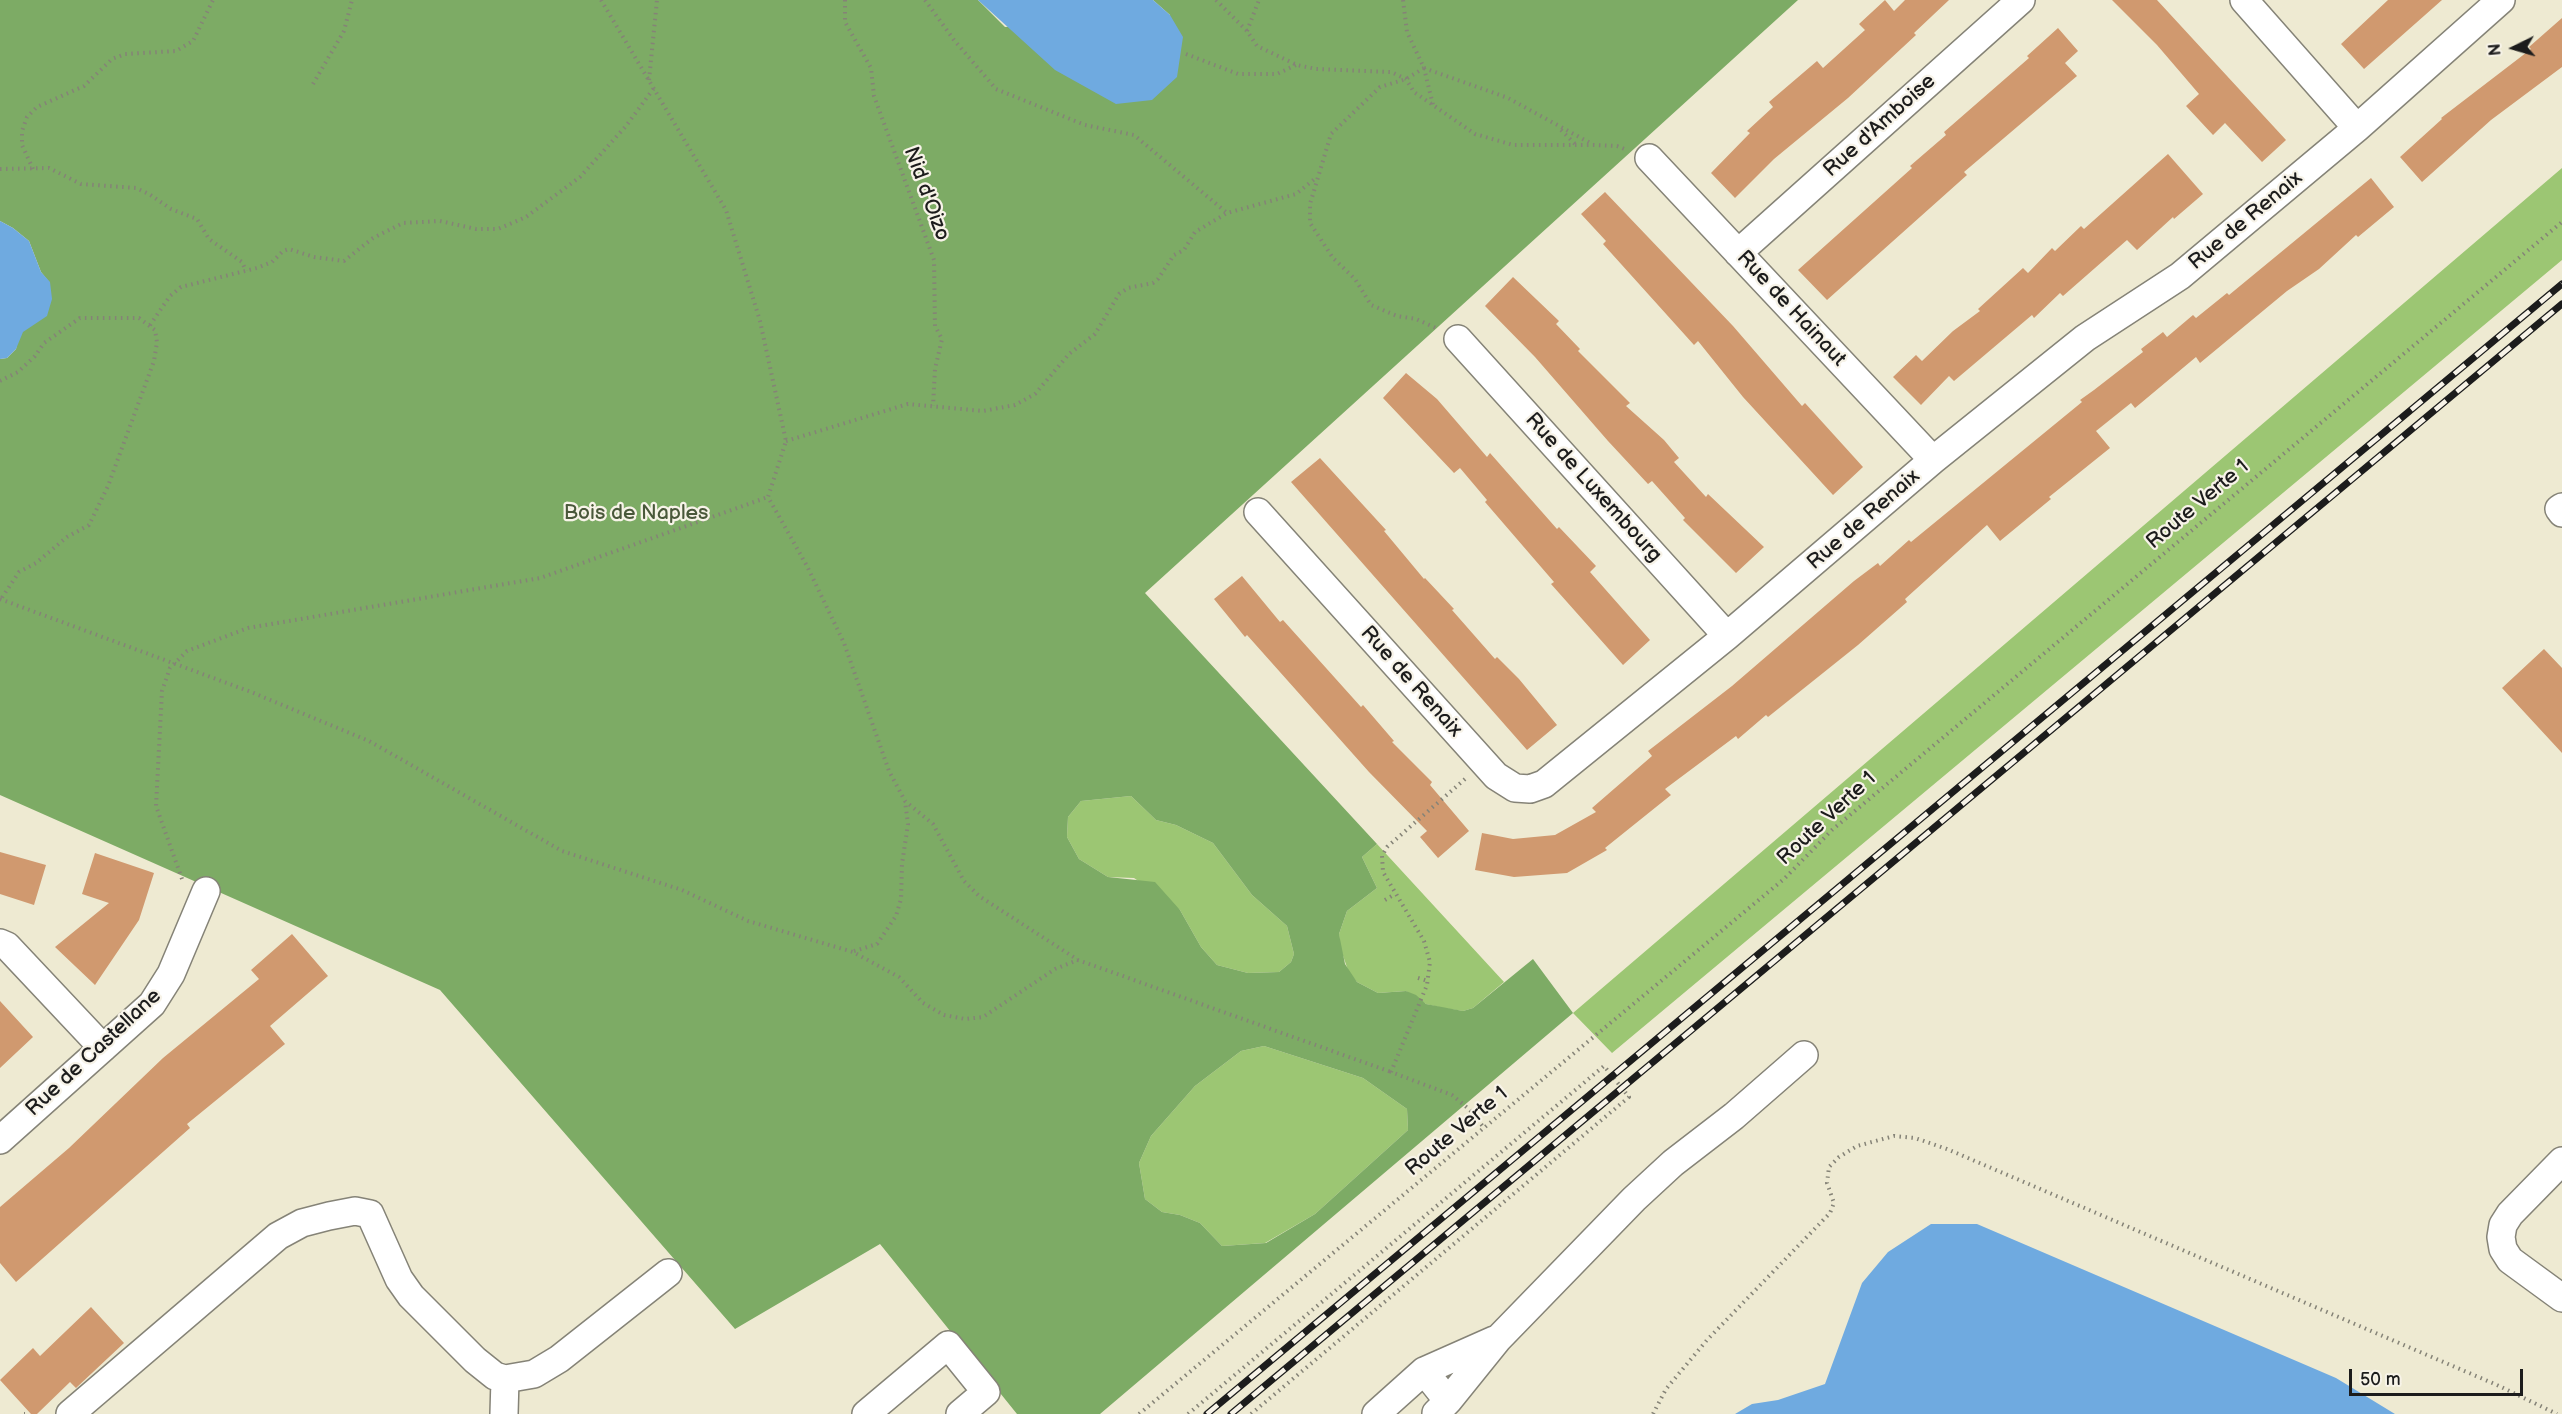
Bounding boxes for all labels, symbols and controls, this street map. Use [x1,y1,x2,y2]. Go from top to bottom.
north arrow [2484,18,2544,78]
text: N [2486,43,2506,56]
street label: Rue d'Amboise [1819,69,1941,183]
street label: Nid d'Oizo [897,144,955,244]
street label: Rue de Renaix [2184,166,2308,276]
street label: Rue de Hainaut [1731,246,1851,372]
street label: Rue de Luxembourg [1519,408,1667,568]
street label: Route Verte 1 [2142,455,2254,555]
street label: Rue de Renaix [1803,464,1925,576]
park label: Bois de Naples [564,501,708,527]
street label: Rue de Renaix [1355,621,1467,743]
street label: Route Verte 1 [1772,767,1882,871]
street label: Rue de Castellane [21,984,167,1122]
street label: Route Verte 1 [1401,1082,1513,1182]
scale bar [2352,1357,2526,1395]
text: 50 m [2360,1369,2401,1390]

